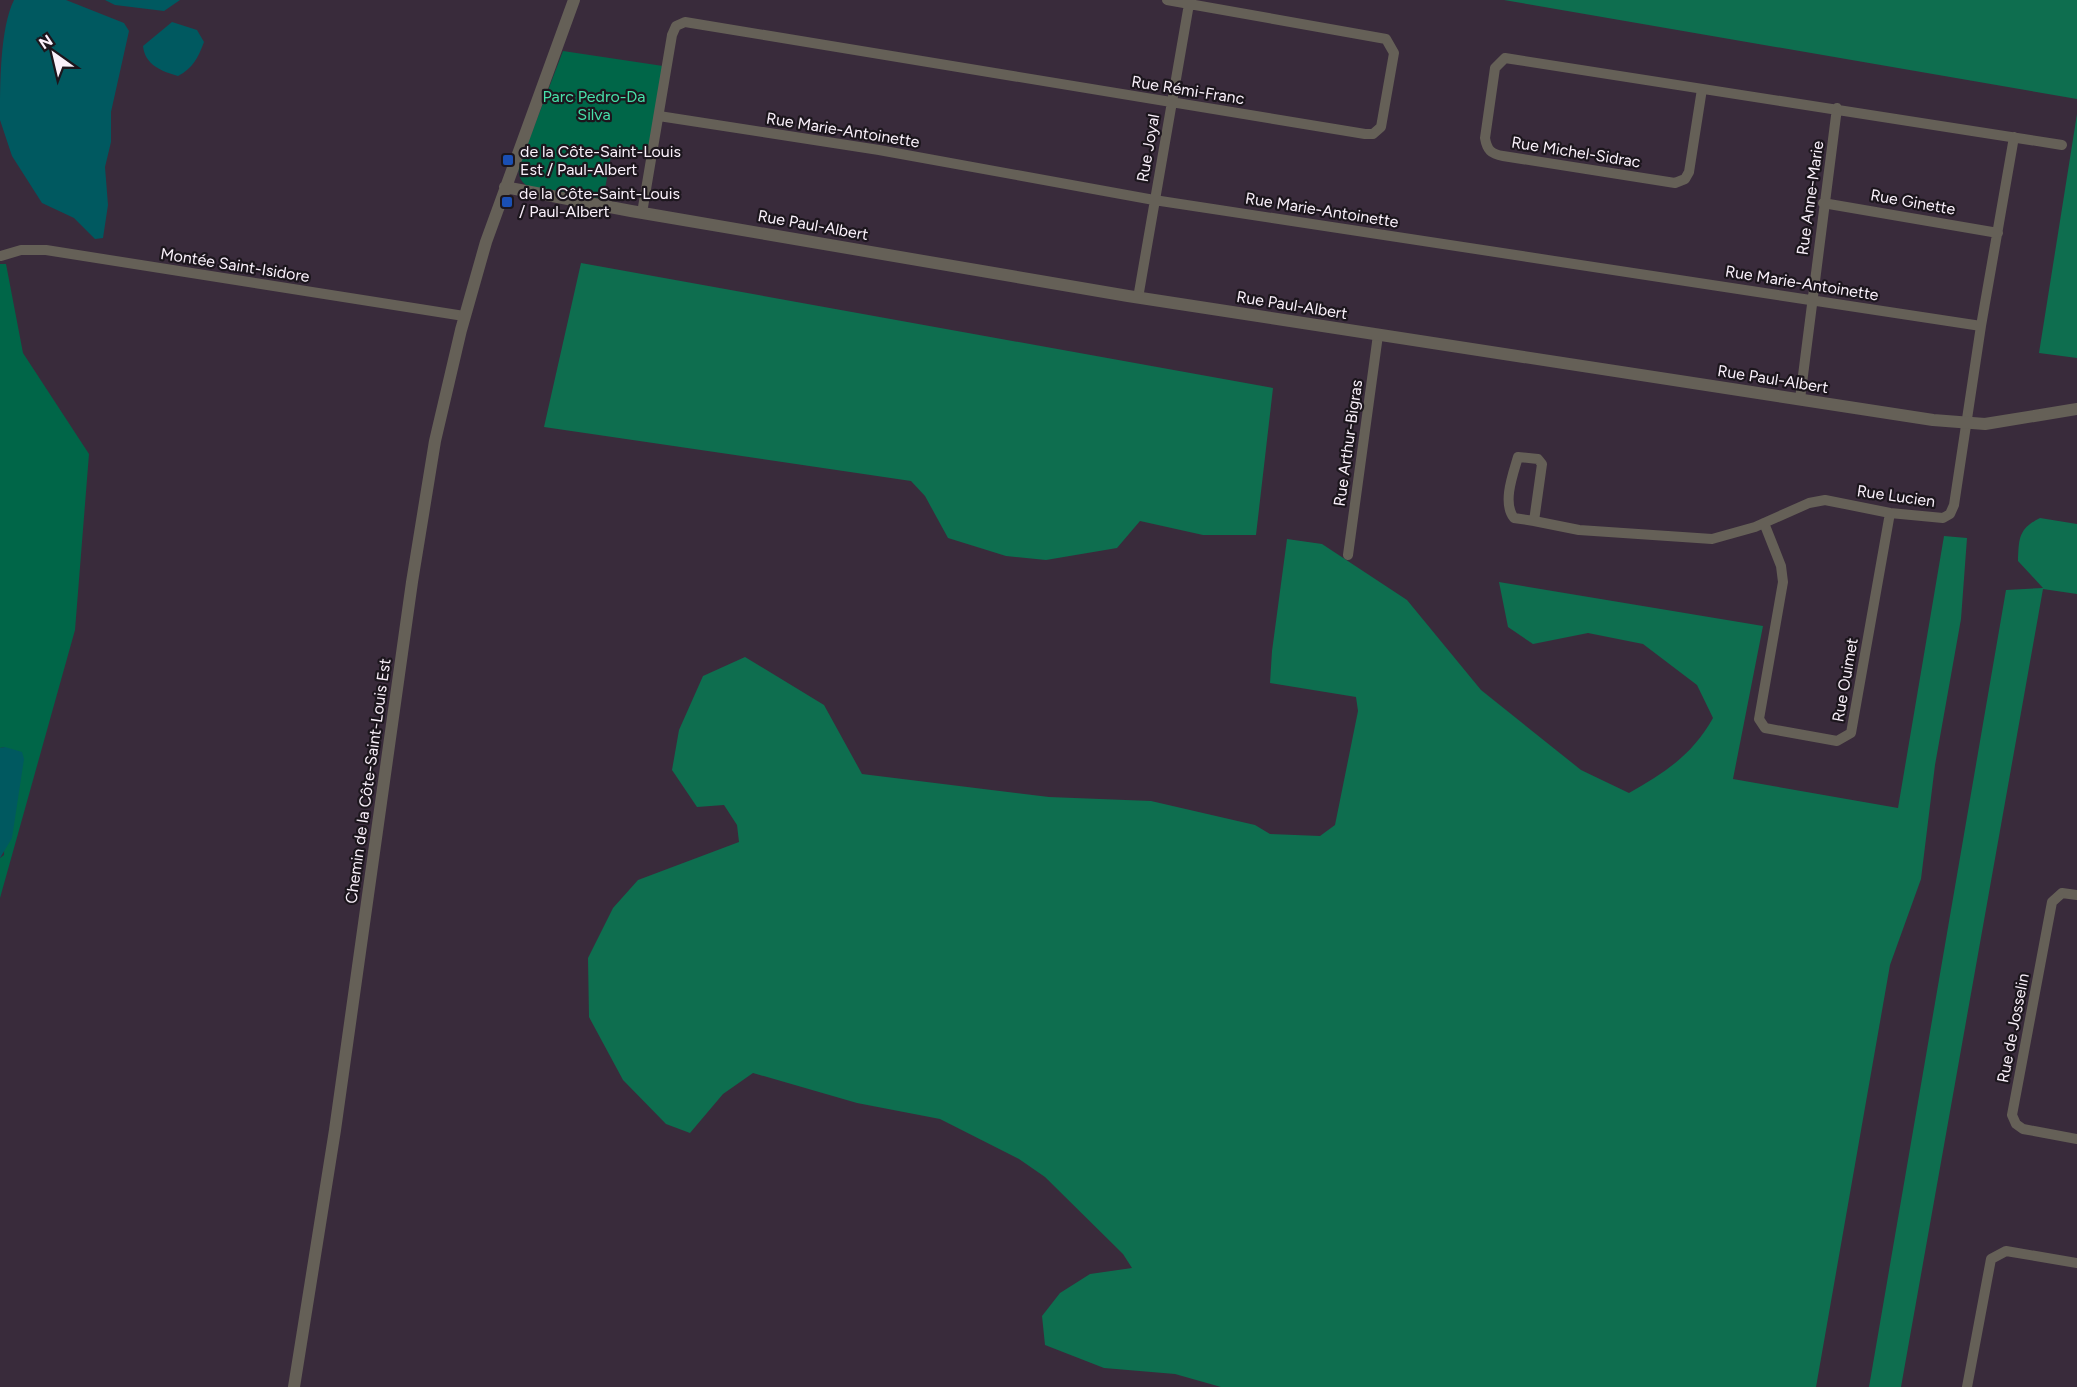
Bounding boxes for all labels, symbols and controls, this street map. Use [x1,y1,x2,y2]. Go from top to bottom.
north arrow [24,24,84,84]
text: N [35,31,56,53]
street label: Rue Rémi-Franc [1130,72,1246,108]
park label: Parc Pedro-Da Silva [542,87,646,124]
street label: Rue Marie-Antoinette [765,108,921,152]
street label: Rue Joyal [1133,112,1163,184]
street label: Rue Michel-Sidrac [1510,132,1642,172]
street label: Rue Anne-Marie [1793,139,1827,256]
place label: de la Côte-Saint-Louis Est / Paul-Albert [520,142,681,179]
marker: de la Côte-Saint-Louis Est / Paul-Albert [501,153,515,167]
place label: de la Côte-Saint-Louis / Paul-Albert [519,184,680,221]
street label: Rue Ginette [1869,185,1957,219]
street label: Rue Marie-Antoinette [1244,188,1400,232]
marker: de la Côte-Saint-Louis / Paul-Albert [500,195,514,209]
street label: Rue Paul-Albert [756,206,870,244]
street label: Montée Saint-Isidore [159,244,311,286]
street label: Rue Marie-Antoinette [1724,261,1880,305]
street label: Rue Paul-Albert [1235,287,1349,323]
street label: Rue Paul-Albert [1716,361,1830,397]
street label: Rue Arthur-Bigras [1330,378,1366,508]
street label: Rue Lucien [1856,481,1936,511]
street label: Rue Ouimet [1828,636,1862,724]
street label: Chemin de la Côte-Saint-Louis Est [341,657,395,905]
street label: Rue de Josselin [1993,972,2033,1084]

